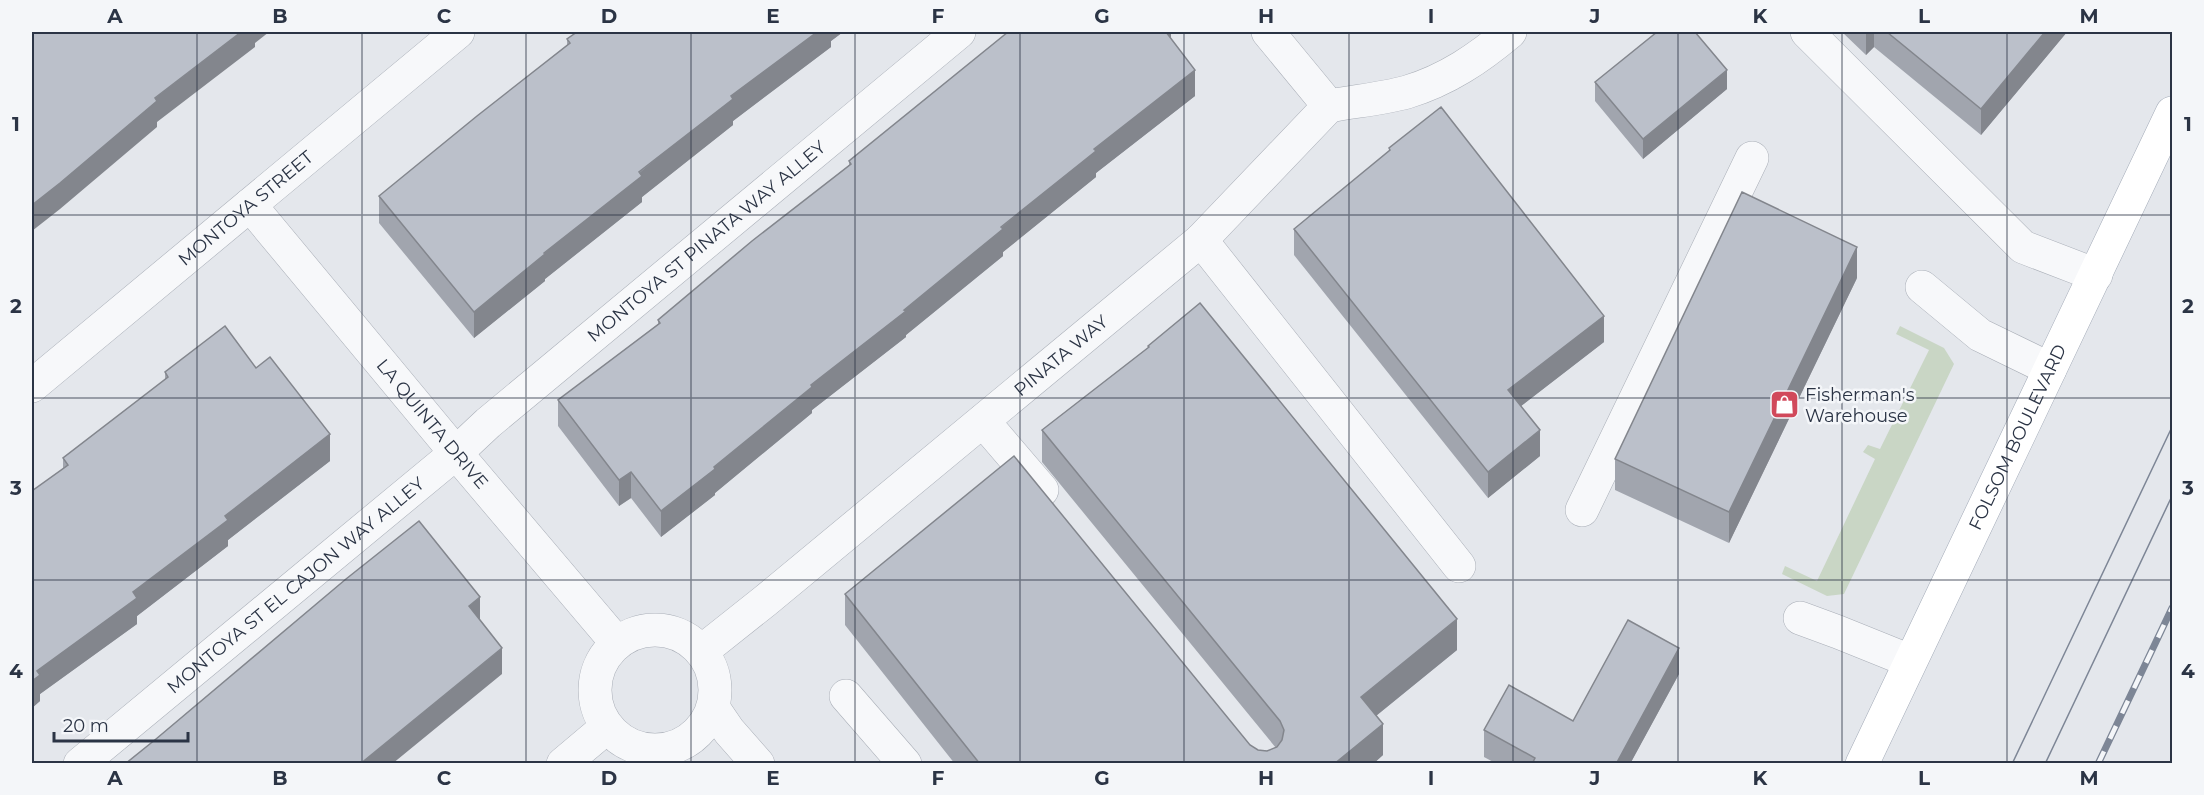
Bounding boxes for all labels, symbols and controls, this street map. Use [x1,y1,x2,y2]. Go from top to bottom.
text: A [106,4,123,28]
text: B [272,4,288,28]
text: C [437,4,452,28]
text: D [601,4,617,28]
text: E [766,4,780,28]
text: F [932,4,945,28]
text: G [1094,4,1110,28]
text: H [1258,4,1274,28]
text: I [1428,4,1434,28]
text: J [1589,4,1600,28]
text: K [1753,4,1769,28]
text: L [1918,4,1930,28]
text: M [2079,4,2099,28]
text: 1 [12,112,20,136]
text: 1 [2184,112,2192,136]
street label: MONTOYA ST PINATA WAY ALLEY [583,136,831,347]
street label: MONTOYA STREET [174,146,318,271]
text: 2 [10,294,22,318]
text: 2 [2182,294,2194,318]
street label: PINATA WAY [1010,310,1113,401]
street label: FOLSOM BOULEVARD [1964,341,2071,534]
street label: LA QUINTA DRIVE [372,355,493,494]
place label: Fisherman's Warehouse [1805,384,1915,427]
shop icon: Fisherman's Warehouse [1768,389,1800,421]
street label: MONTOYA ST EL CAJON WAY ALLEY [163,472,429,698]
text: 3 [9,476,22,500]
text: 3 [2181,476,2194,500]
text: 4 [9,659,23,683]
text: 4 [2181,659,2195,683]
scale bar [54,705,188,743]
text: 20 m [63,715,109,737]
text: A [106,766,123,790]
text: B [272,766,288,790]
text: C [437,766,452,790]
text: D [601,766,617,790]
text: E [766,766,780,790]
text: F [932,766,945,790]
text: G [1094,766,1110,790]
text: H [1258,766,1274,790]
text: I [1428,766,1434,790]
text: J [1589,766,1600,790]
text: K [1753,766,1769,790]
text: L [1918,766,1930,790]
text: M [2079,766,2099,790]

